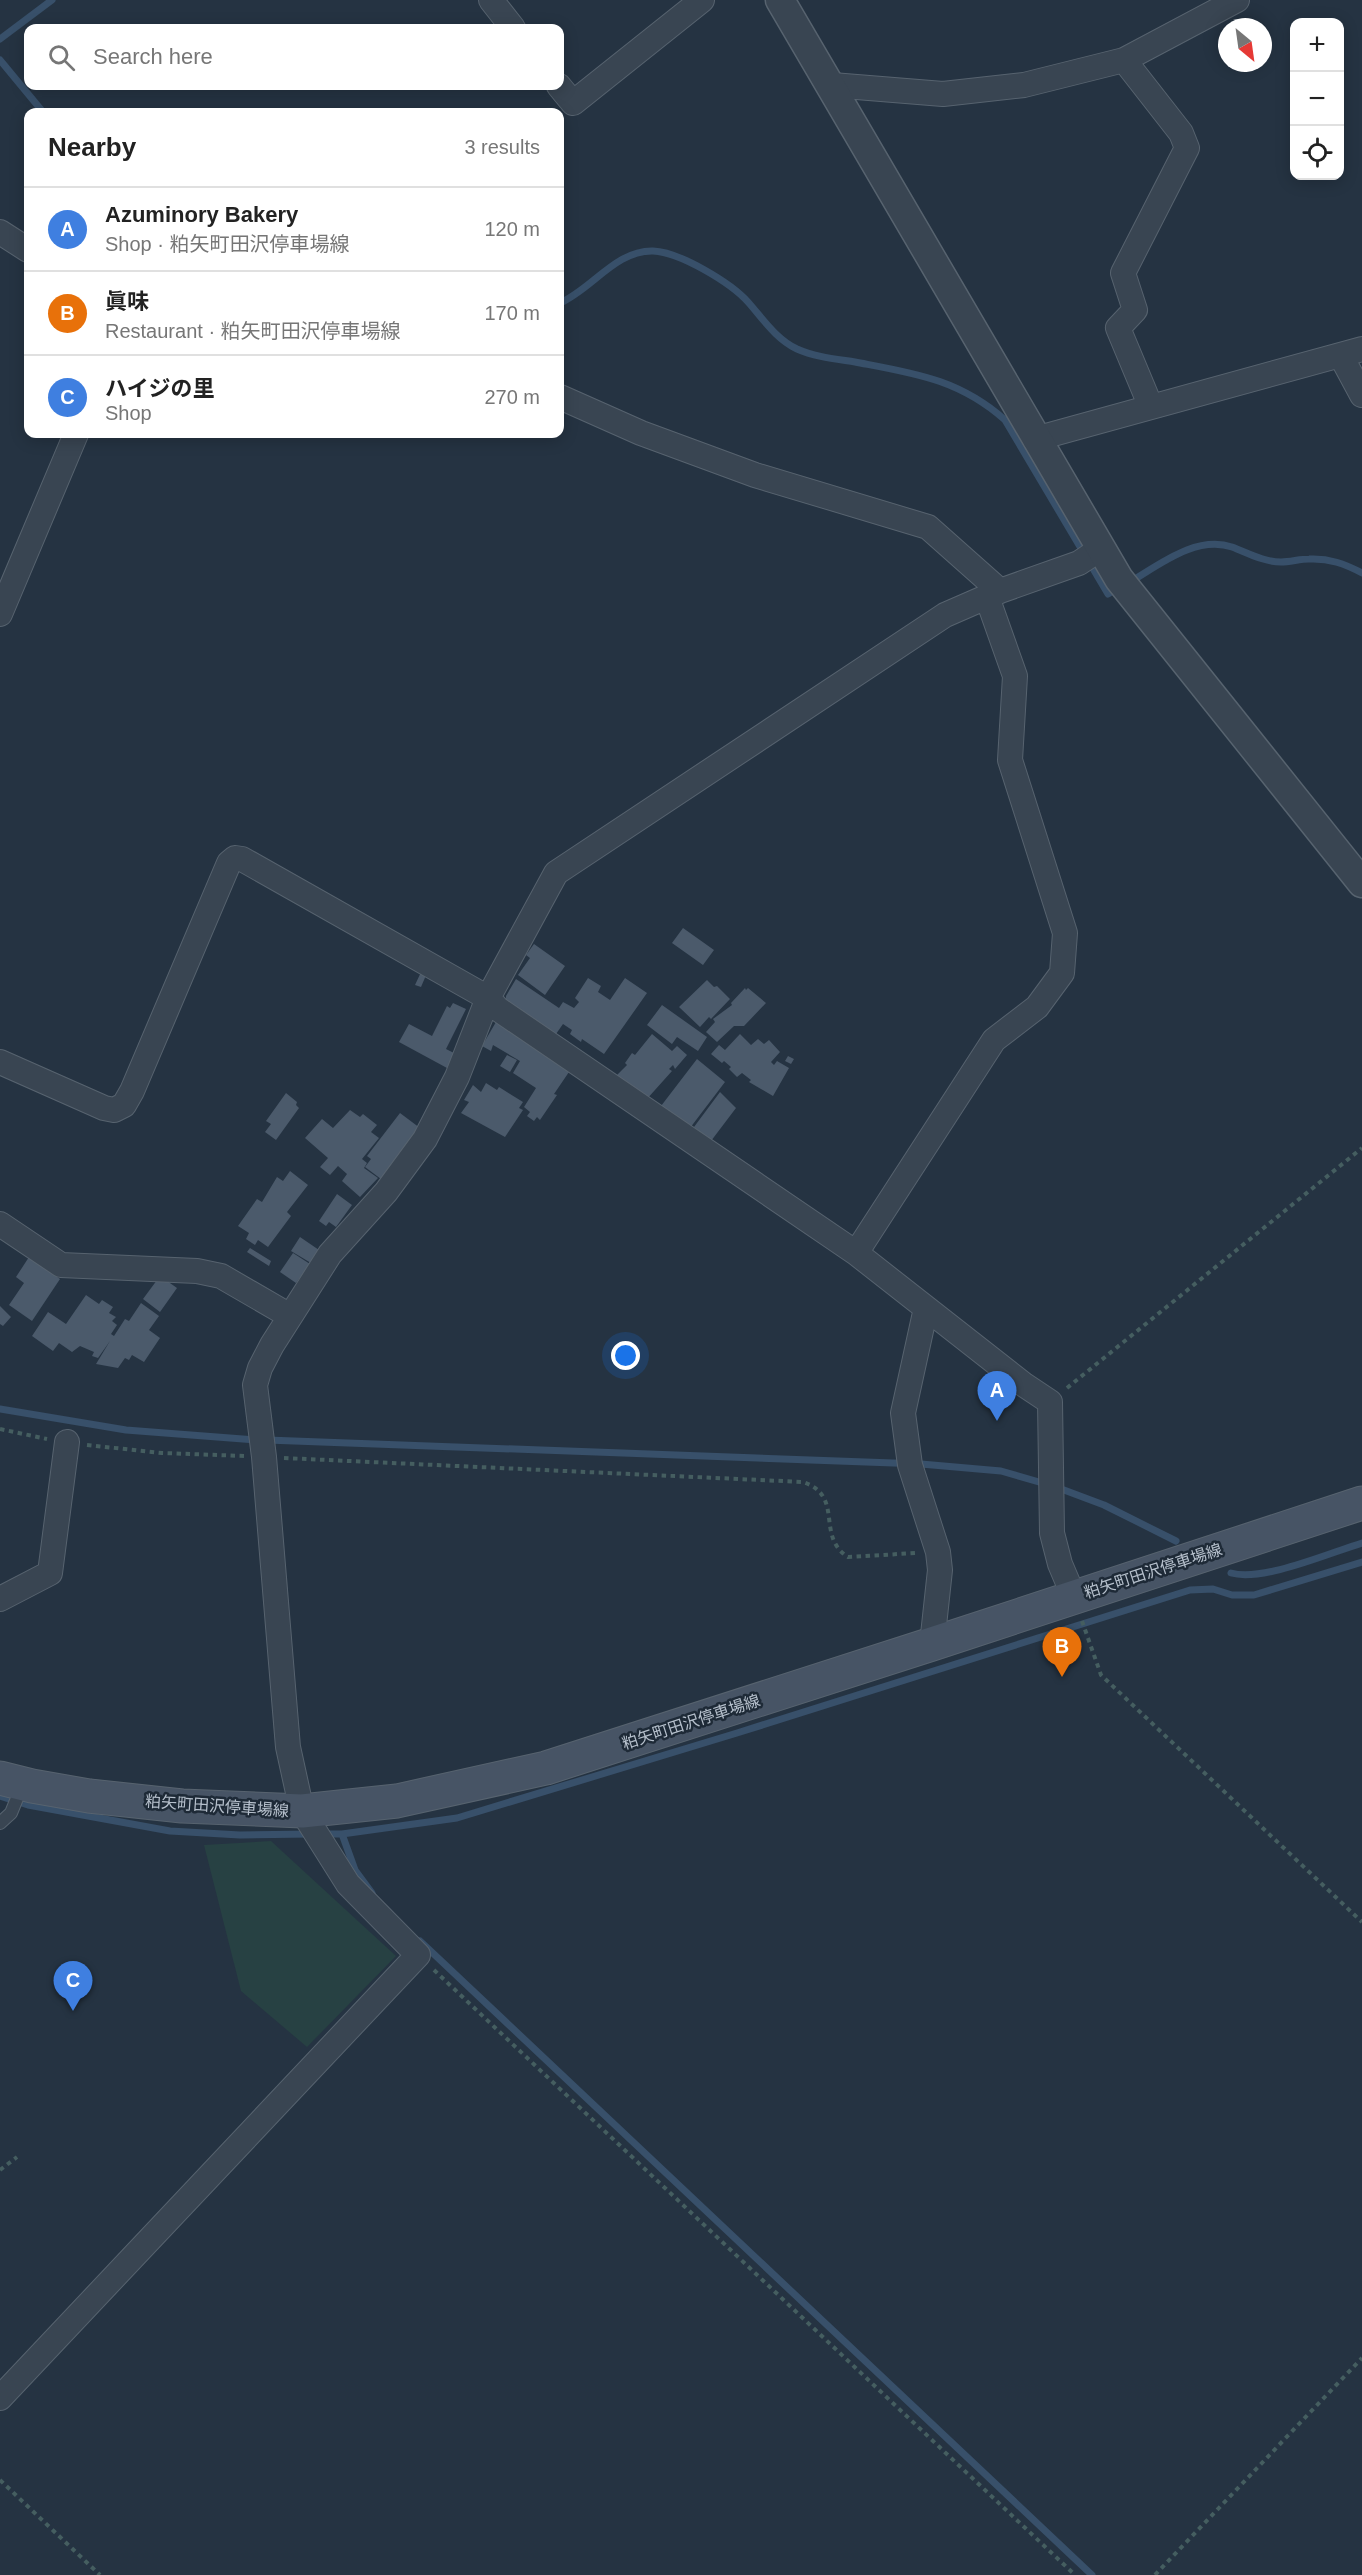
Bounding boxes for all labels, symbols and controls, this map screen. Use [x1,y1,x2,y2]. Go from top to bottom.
north arrow [1218,18,1272,72]
map controls [1290,18,1344,180]
button: + [1290,18,1344,72]
search box [24,24,564,90]
icon: search [45,41,78,74]
text: Search here [93,44,213,69]
button: − [1290,72,1344,126]
button: locate [1290,126,1344,180]
text: Nearby [48,132,136,162]
text: 3 results [464,136,540,158]
text: Azuminory Bakery [105,202,298,227]
text: A [60,218,75,240]
text: 120 m [484,218,540,240]
text: Shop · 粕矢町田沢停車場線 [105,233,349,255]
text: 眞味 [105,289,149,314]
text: B [60,302,75,324]
text: 170 m [484,302,540,324]
text: Restaurant · 粕矢町田沢停車場線 [105,320,401,342]
text: ハイジの里 [105,376,215,401]
text: C [60,386,75,408]
text: 270 m [484,386,540,408]
text: Shop [105,402,152,424]
your location [611,1341,640,1370]
pin: A [978,1372,1016,1421]
street label: 粕矢町田沢停車場線 [1082,1541,1224,1601]
pin: B [1042,1628,1082,1677]
street label: 粕矢町田沢停車場線 [620,1692,762,1752]
street label: 粕矢町田沢停車場線 [145,1792,289,1820]
pin: C [54,1962,92,2011]

